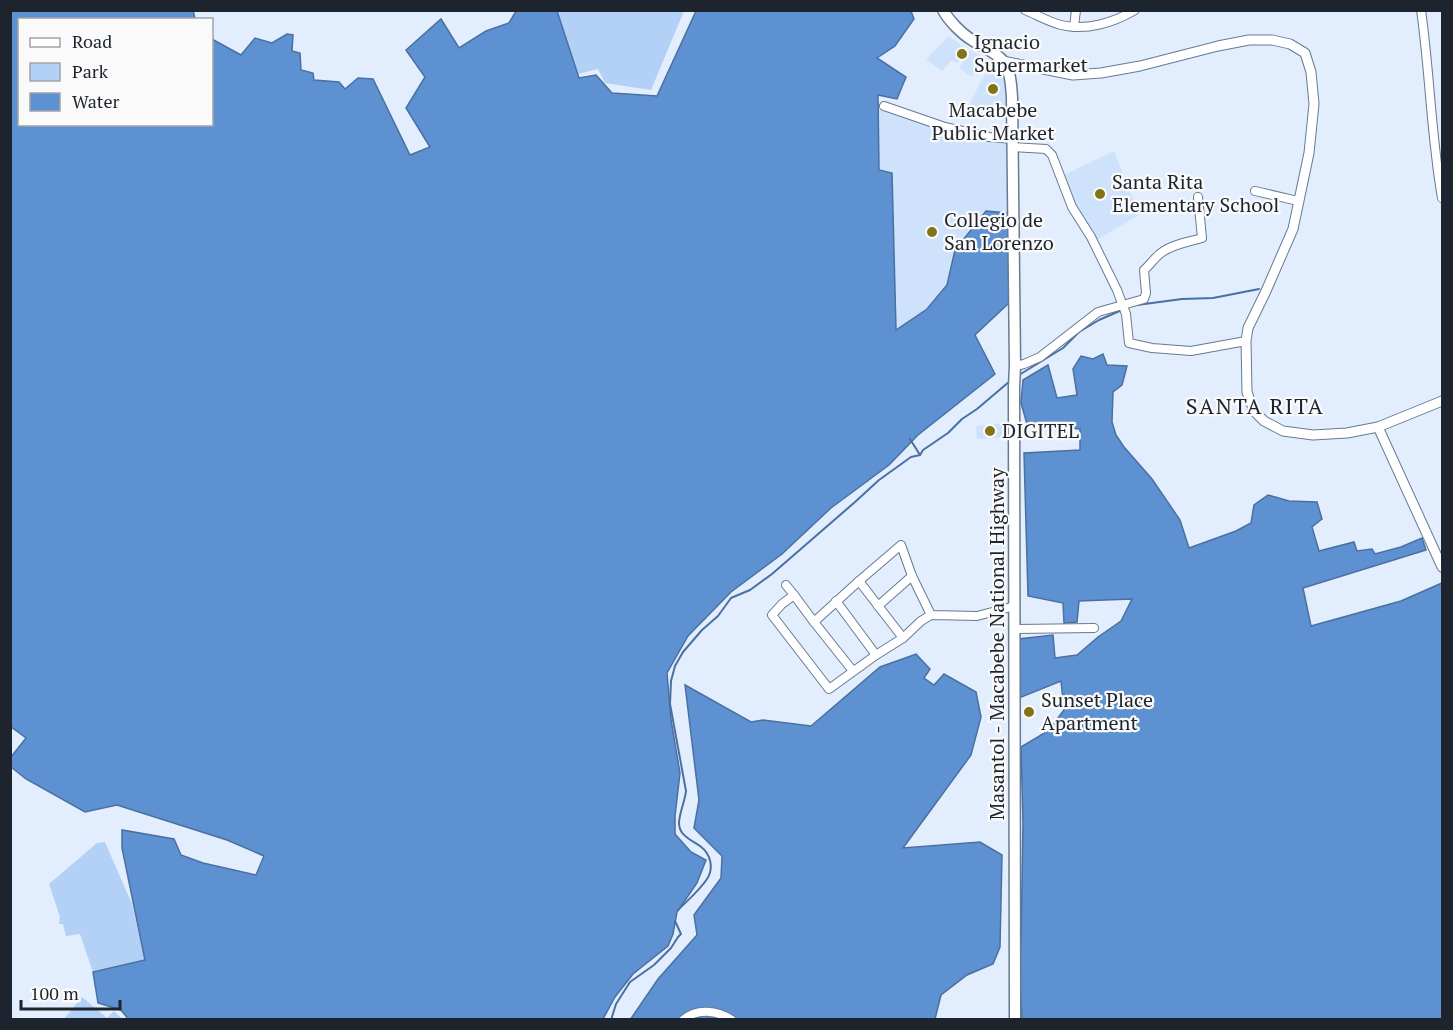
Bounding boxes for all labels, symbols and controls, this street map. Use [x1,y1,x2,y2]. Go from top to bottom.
legend [18,18,213,126]
place label: Ignacio Supermarket [974,28,1088,78]
text: Road [72,29,112,53]
marker: Ignacio Supermarket [955,47,969,61]
text: Park [72,59,109,83]
marker: Macabebe Public Market [986,82,1000,96]
text: Water [72,89,119,113]
place label: Macabebe Public Market [931,96,1055,146]
place label: Santa Rita Elementary School [1112,168,1279,218]
marker: Santa Rita Elementary School [1093,187,1107,201]
place label: Collegio de San Lorenzo [944,206,1054,256]
marker: Collegio de San Lorenzo [925,225,939,239]
district label: SANTA RITA [1186,391,1324,420]
place label: DIGITEL [1002,417,1079,444]
marker: DIGITEL [983,424,997,438]
street label: Masantol - Macabebe National Highway [983,467,1010,820]
place label: Sunset Place Apartment [1041,686,1153,736]
marker: Sunset Place Apartment [1022,705,1036,719]
scale bar [21,973,120,1011]
text: 100 m [30,981,79,1005]

